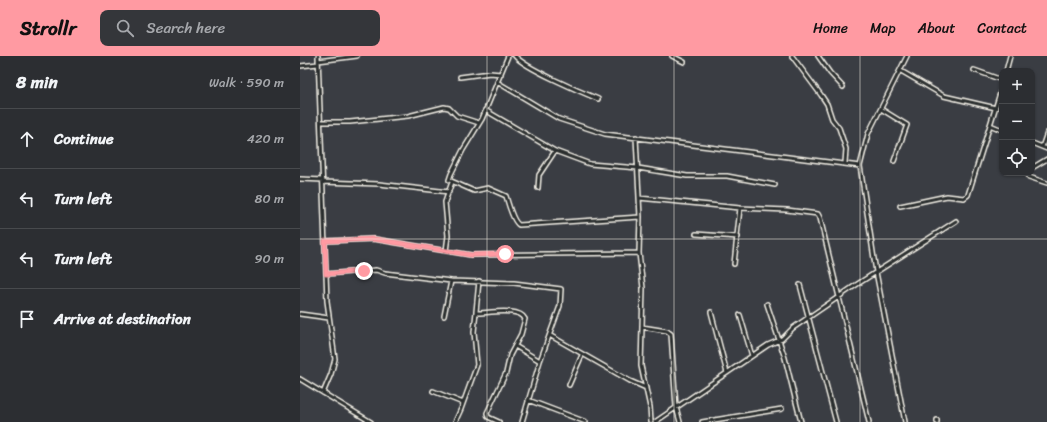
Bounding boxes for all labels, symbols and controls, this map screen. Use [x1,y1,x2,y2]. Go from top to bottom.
search box [100,10,380,46]
text: Strollr [20,12,76,45]
text: Search here [146,15,225,41]
text: Home [813,16,848,41]
text: Map [870,16,896,41]
text: About [918,16,955,41]
text: Contact [977,16,1027,41]
icon: search [114,17,136,39]
text: 8 min [16,67,58,97]
map controls [999,68,1035,176]
button: + [999,68,1035,104]
text: Walk · 590 m [209,71,284,94]
button: − [999,104,1035,140]
text: Continue [54,126,114,152]
text: 420 m [247,127,284,150]
icon: ahead [16,128,38,150]
button: locate [999,140,1035,176]
text: Turn left [54,186,112,212]
text: 80 m [255,187,284,210]
icon: left [16,188,38,210]
route start [496,245,514,263]
text: Turn left [54,246,112,272]
text: 90 m [254,247,284,270]
icon: left [16,248,38,270]
route end [355,262,373,280]
text: Arrive at destination [54,306,191,332]
icon: arrive [16,308,38,330]

